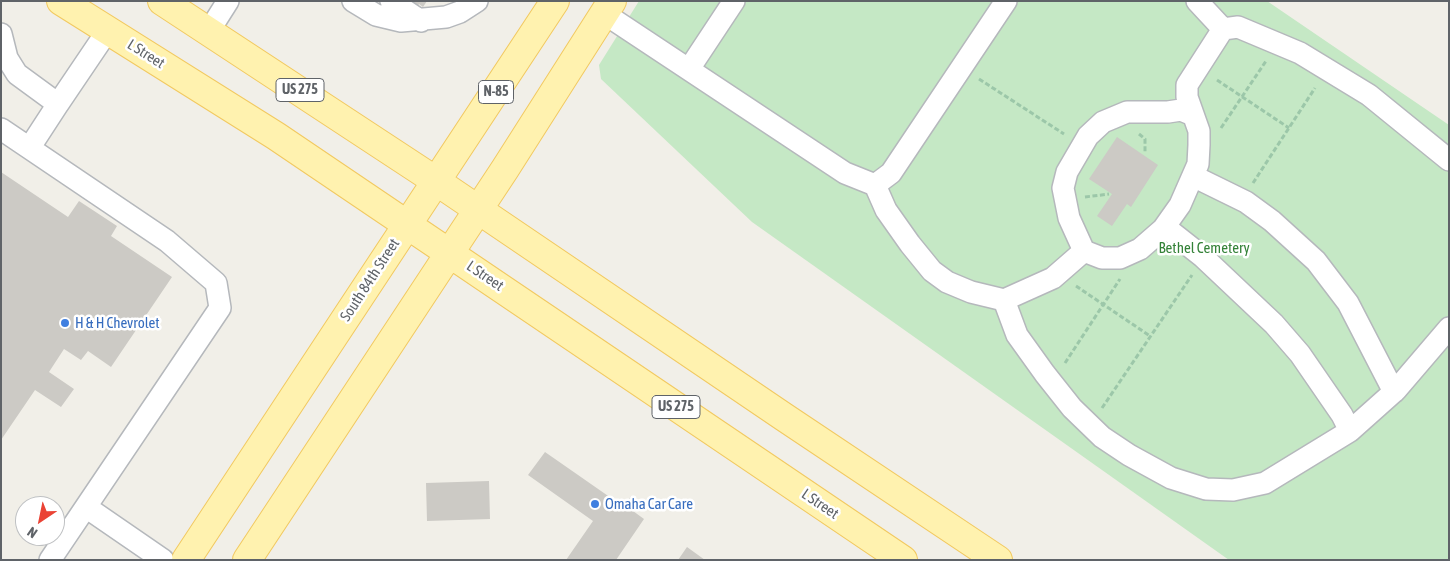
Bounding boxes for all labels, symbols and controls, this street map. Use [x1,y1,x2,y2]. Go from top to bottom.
street label: L Street [124,36,168,72]
road number: US 275 [276,78,324,102]
road number: N-85 [478,80,514,104]
street label: South 84th Street [337,235,403,325]
park label: Bethel Cemetery [1158,239,1250,257]
street label: L Street [463,257,507,295]
place label: H & H Chevrolet [75,314,160,332]
marker: H & H Chevrolet [59,317,71,329]
road number: US 275 [652,396,700,418]
street label: L Street [798,485,842,523]
place label: Omaha Car Care [605,495,693,513]
north arrow [15,496,65,546]
marker: Omaha Car Care [589,498,601,510]
text: N [24,524,40,542]

